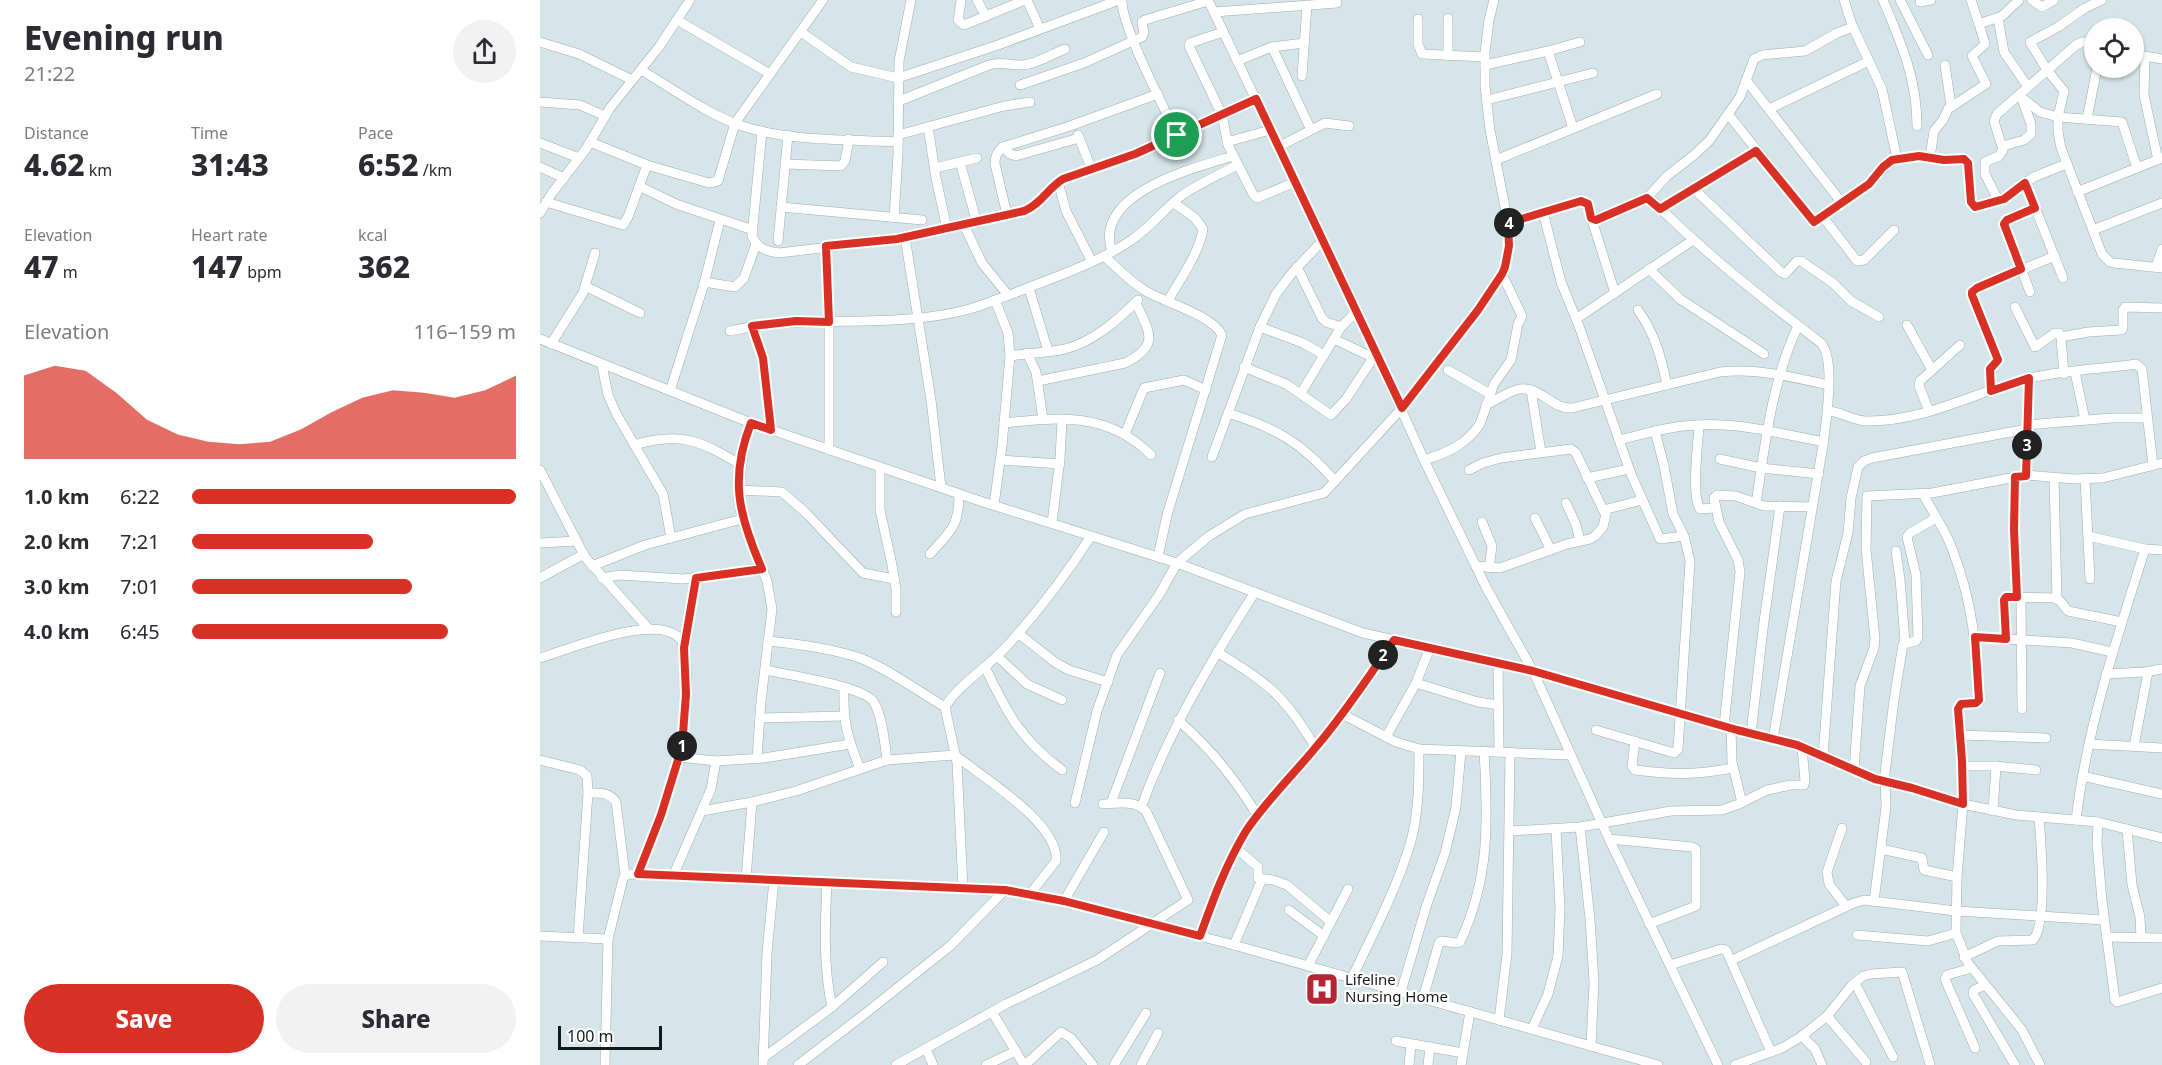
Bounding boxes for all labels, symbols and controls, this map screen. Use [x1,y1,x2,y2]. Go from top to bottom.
text: Evening run [24,15,224,60]
map controls [2084,18,2144,78]
button: locate [2084,18,2144,78]
button: share [453,20,516,83]
text: 21:22 [24,60,75,87]
pin [1151,109,1202,160]
icon: arrive [1160,118,1193,151]
text: Distance [24,122,89,144]
text: Time [191,122,228,144]
text: Pace [358,122,393,144]
text: 4.62 [24,144,85,185]
text: 31:43 [191,144,269,185]
text: 6:52 [358,144,419,185]
text: km [85,159,112,181]
text: /km [419,159,452,181]
pin: 4 [1494,208,1524,238]
text: 4 [1504,212,1514,234]
text: Elevation [24,224,92,246]
text: Heart rate [191,224,267,246]
text: kcal [358,224,387,246]
text: 47 [24,246,59,287]
text: 147 [191,246,243,287]
text: 362 [358,246,410,287]
text: m [59,261,78,283]
text: bpm [243,261,282,283]
text: Elevation [24,318,109,345]
text: 116–159 m [413,318,516,345]
pin: 3 [2012,430,2042,460]
text: 3 [2022,434,2032,456]
text: 1.0 km [24,483,90,510]
text: 6:22 [120,483,160,510]
text: 2.0 km [24,528,90,555]
text: 7:21 [120,528,160,555]
text: 3.0 km [24,573,90,600]
text: 7:01 [120,573,160,600]
text: 4.0 km [24,618,90,645]
text: 6:45 [120,618,160,645]
pin: 2 [1368,640,1398,670]
text: 2 [1378,644,1388,666]
pin: 1 [667,731,697,761]
text: 1 [677,735,687,757]
place label: Lifeline Nursing Home [1345,969,1448,1006]
hospital icon: Lifeline Nursing Home [1304,971,1340,1007]
button: Save [24,984,264,1053]
button: Share [276,984,516,1053]
scale bar [558,1023,662,1050]
text: 100 m [567,1025,614,1047]

